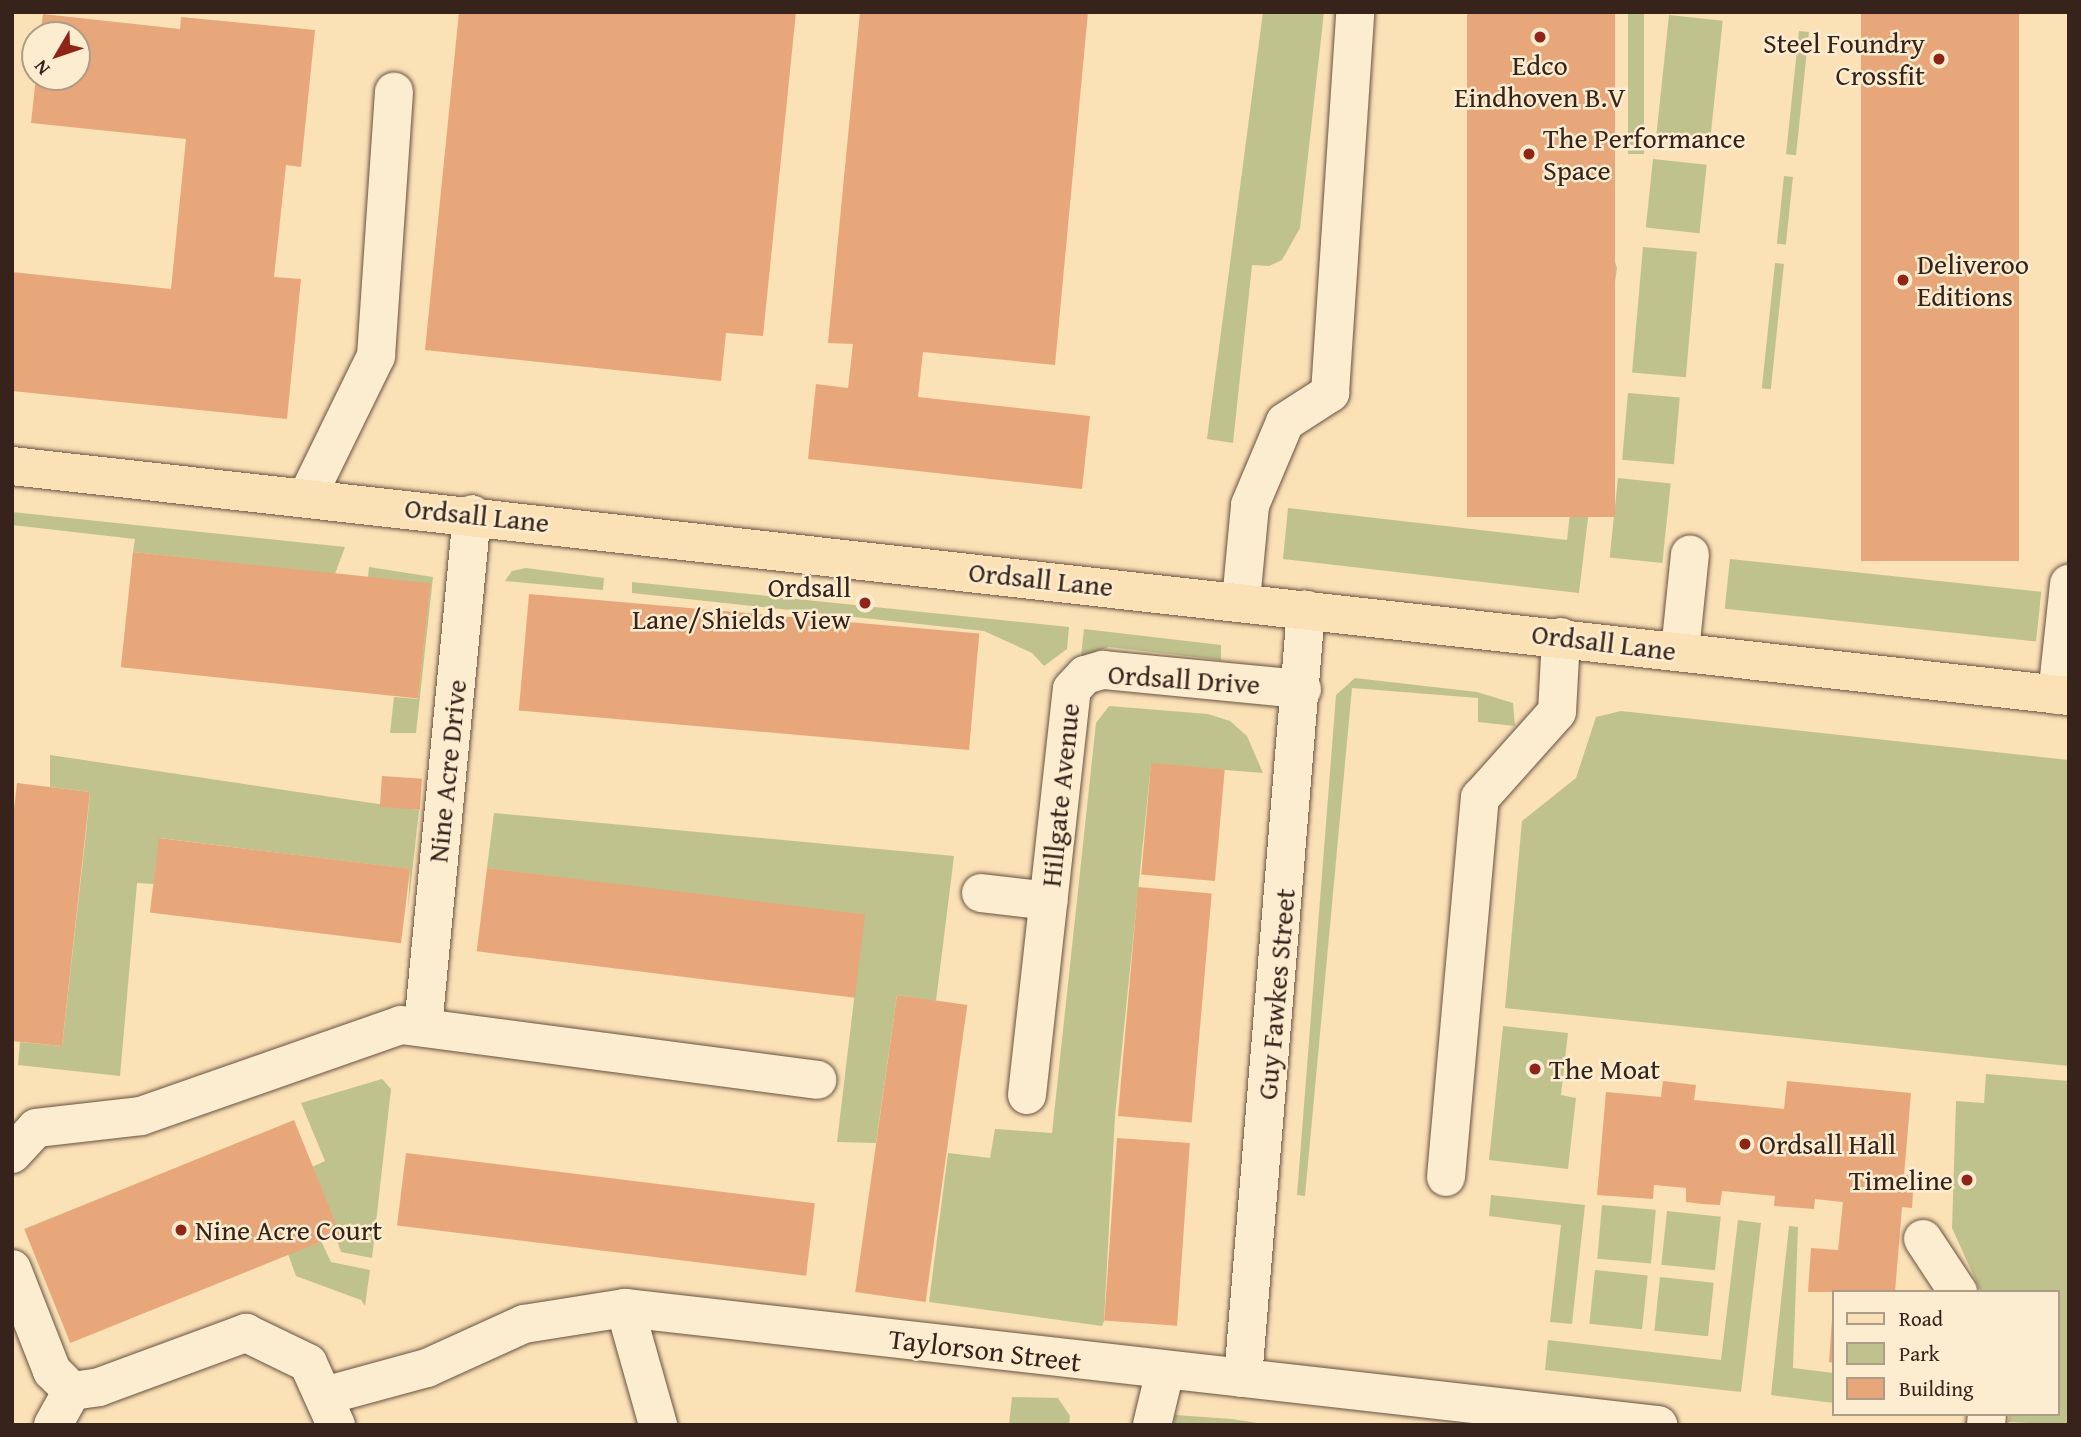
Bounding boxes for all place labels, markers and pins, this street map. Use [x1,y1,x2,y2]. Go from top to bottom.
place label: Steel Foundry Crossfit [1763,26,1925,92]
marker: Edco Eindhoven B.V [1532,29,1548,45]
place label: Edco Eindhoven B.V [1454,48,1626,114]
marker: Steel Foundry Crossfit [1931,51,1947,67]
place label: The Performance Space [1543,121,1746,187]
marker: The Performance Space [1521,146,1537,162]
place label: Deliveroo Editions [1917,247,2029,313]
marker: Deliveroo Editions [1895,272,1911,288]
place label: Ordsall Lane/Shields View [632,570,851,636]
marker: Ordsall Lane/Shields View [857,595,873,611]
place label: The Moat [1549,1052,1660,1086]
marker: The Moat [1527,1061,1543,1077]
place label: Ordsall Hall [1759,1127,1896,1161]
marker: Ordsall Hall [1737,1136,1753,1152]
place label: Timeline [1849,1163,1953,1197]
marker: Timeline [1959,1172,1975,1188]
place label: Nine Acre Court [195,1213,382,1247]
marker: Nine Acre Court [173,1222,189,1238]

